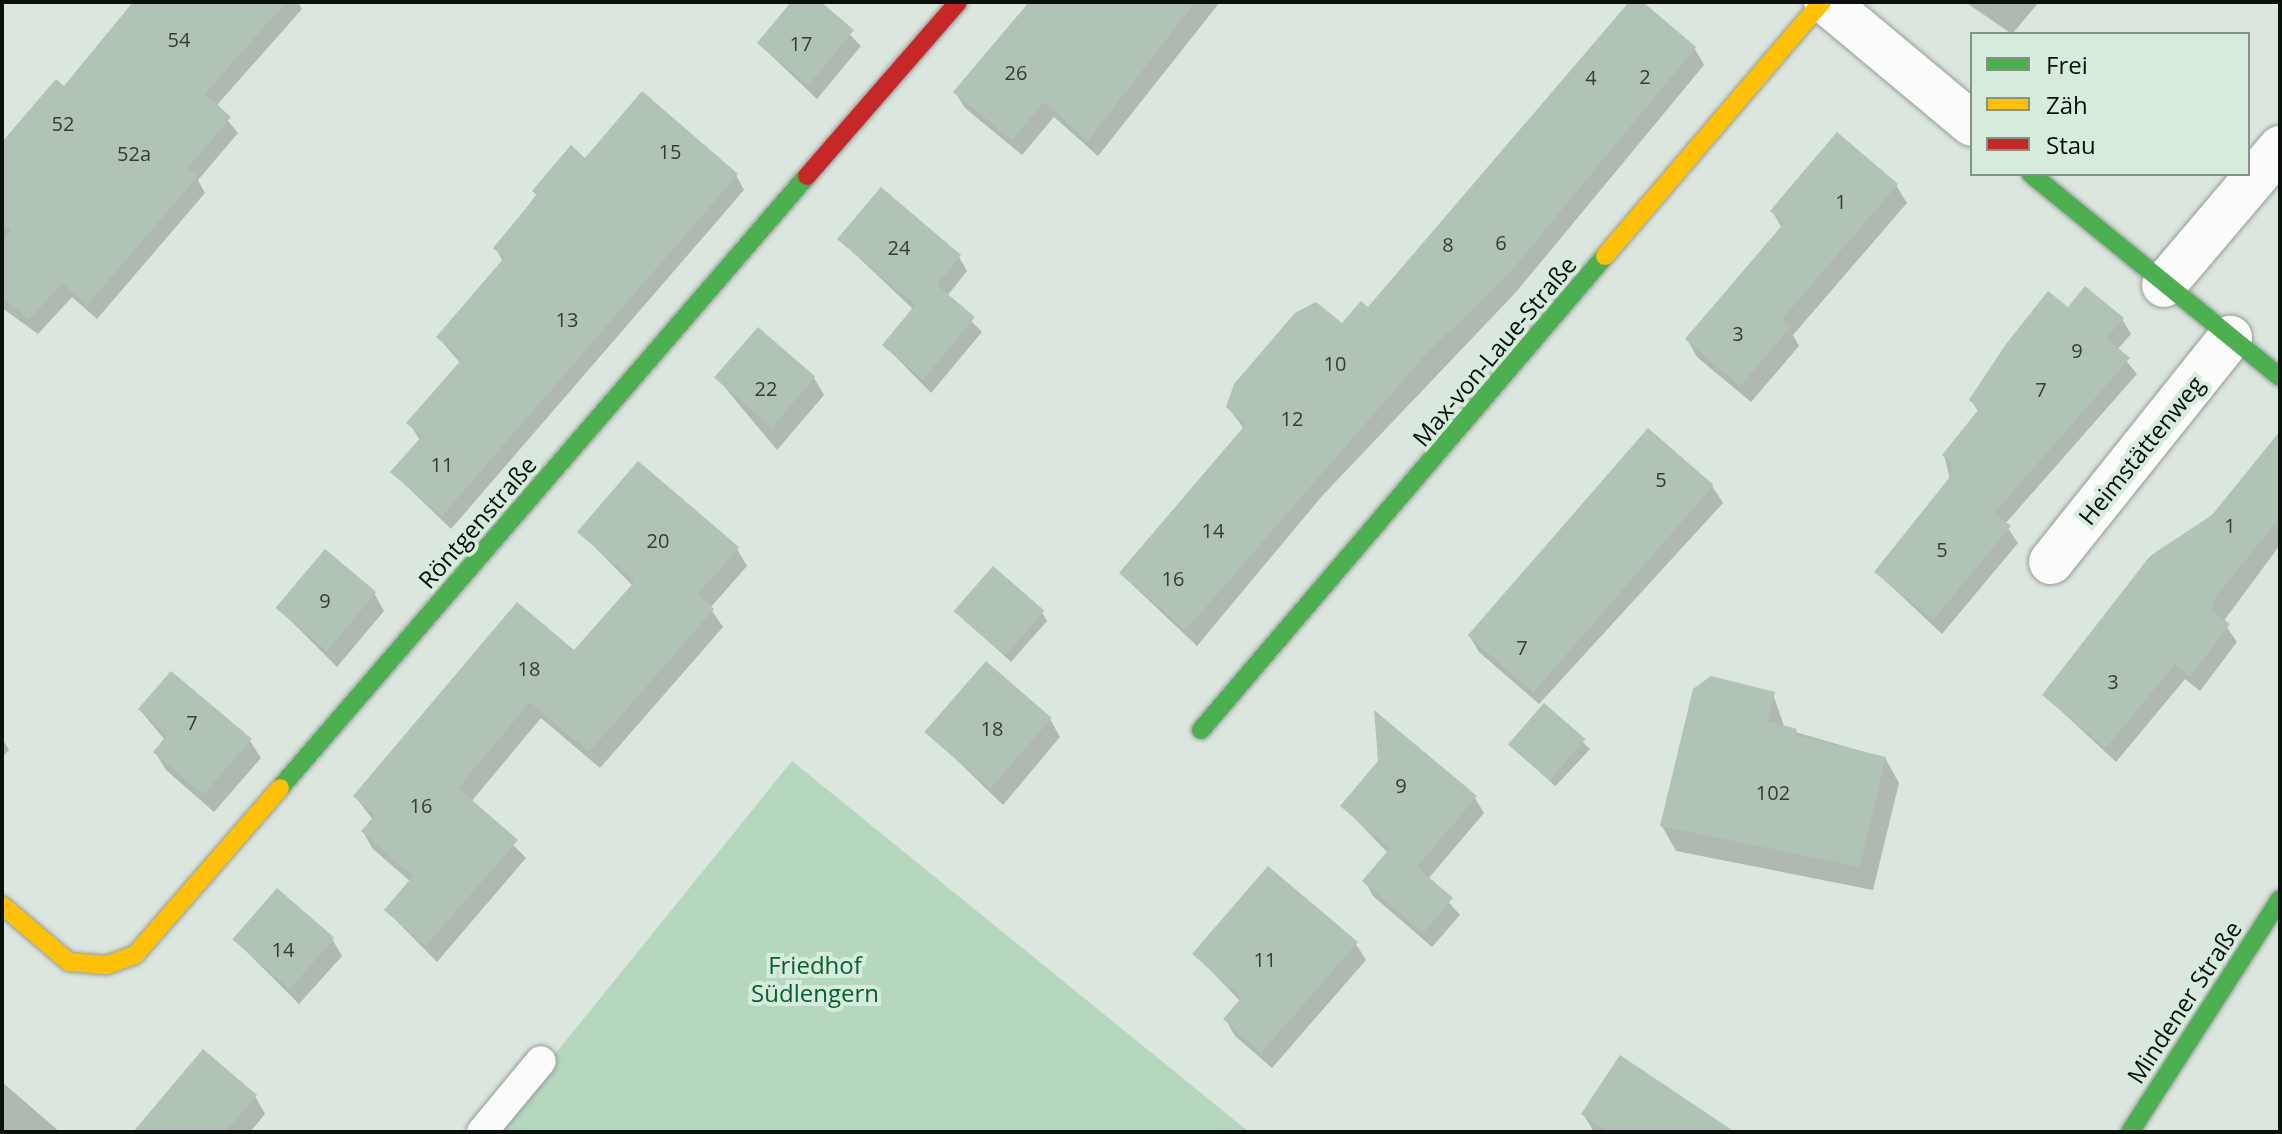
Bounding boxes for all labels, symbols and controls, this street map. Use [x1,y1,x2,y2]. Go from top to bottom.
house number: 54 [168,27,190,51]
house number: 17 [790,31,812,55]
legend [1970,32,2250,176]
text: Frei [2046,48,2088,81]
house number: 26 [1005,60,1027,84]
house number: 2 [1639,64,1651,88]
house number: 4 [1585,65,1597,89]
text: Zäh [2046,88,2088,121]
house number: 52 [52,111,74,135]
text: Stau [2046,128,2096,161]
house number: 15 [659,139,681,163]
house number: 52a [117,141,151,165]
house number: 1 [1835,189,1847,213]
house number: 6 [1495,230,1507,254]
house number: 8 [1442,232,1454,256]
house number: 24 [888,235,910,259]
street label: Max-von-Laue-Straße [1406,250,1582,452]
house number: 13 [556,307,578,331]
house number: 3 [1732,321,1744,345]
house number: 9 [2071,338,2083,362]
house number: 10 [1324,351,1346,375]
street label: Heimstättenweg [2072,370,2210,530]
house number: 22 [755,376,777,400]
house number: 7 [2035,377,2047,401]
house number: 12 [1281,406,1303,430]
street label: Röntgenstraße [412,450,542,594]
house number: 11 [431,452,453,476]
house number: 5 [1655,467,1667,491]
house number: 1 [2224,513,2236,537]
house number: 14 [1202,518,1224,542]
house number: 20 [647,528,669,552]
house number: 5 [1936,537,1948,561]
house number: 16 [1162,566,1184,590]
house number: 9 [319,588,331,612]
house number: 7 [1516,635,1528,659]
house number: 18 [518,656,540,680]
house number: 3 [2107,669,2119,693]
house number: 7 [186,710,198,734]
house number: 18 [981,716,1003,740]
house number: 9 [1395,773,1407,797]
house number: 102 [1756,780,1790,804]
house number: 16 [410,793,432,817]
street label: Mindener Straße [2121,915,2247,1089]
house number: 14 [272,937,294,961]
house number: 11 [1254,947,1276,971]
park label: Friedhof Südlengern [751,951,879,1007]

